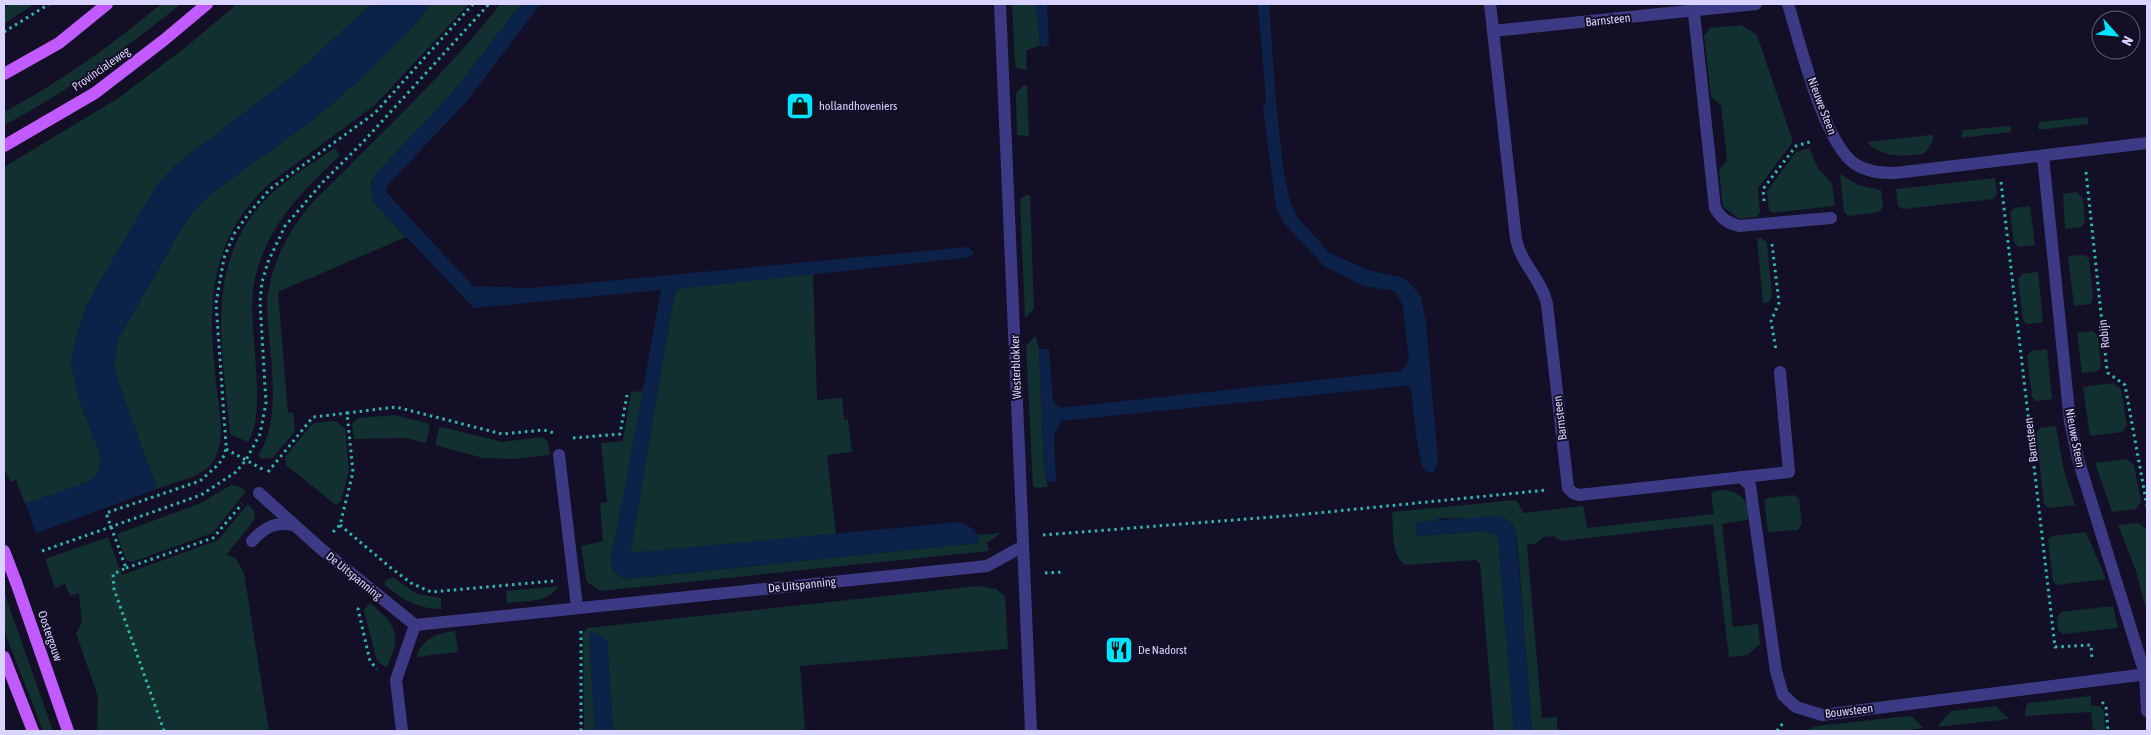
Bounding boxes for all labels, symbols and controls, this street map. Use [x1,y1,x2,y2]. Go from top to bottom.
north arrow [2091,10,2141,60]
street label: Barnsteen [1585,11,1631,29]
text: N [2119,34,2137,48]
street label: Provincialeweg [69,43,133,94]
street label: Nieuwe Steen [1805,75,1839,137]
shop icon: hollandhoveniers [785,91,815,121]
place label: hollandhoveniers [819,99,897,113]
street label: Robijn [2096,319,2112,349]
street label: Westerblokker [1008,334,1024,399]
street label: Barnsteen [1550,395,1570,441]
street label: Nieuwe Steen [2062,407,2088,469]
street label: Barnsteen [2021,417,2041,463]
street label: De Uitspanning [323,549,385,603]
street label: De Uitspanning [767,574,837,596]
street label: Oostergouw [35,609,65,663]
restaurant icon: De Nadorst [1104,635,1134,665]
place label: De Nadorst [1138,643,1188,657]
street label: Bouwsteen [1824,701,1874,721]

